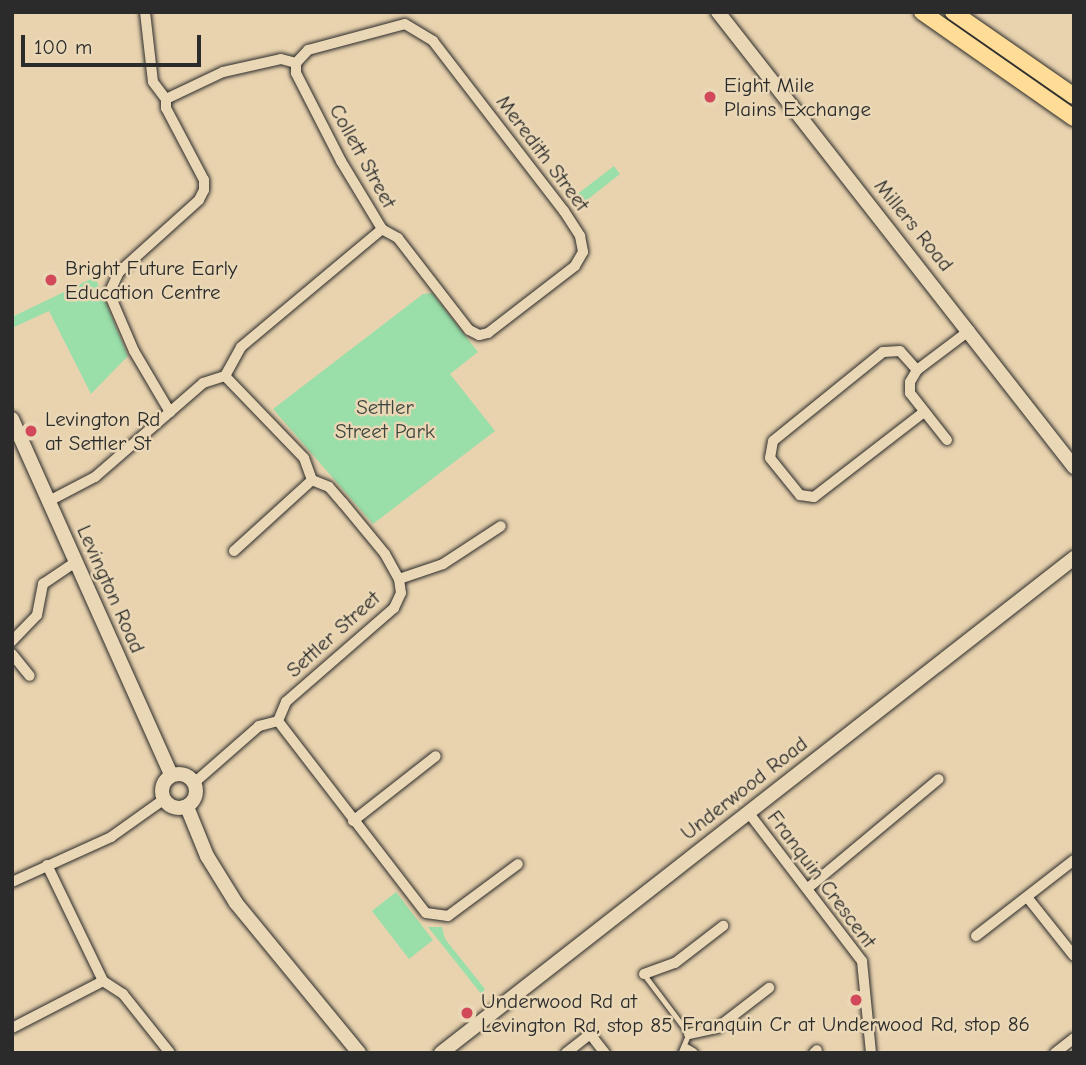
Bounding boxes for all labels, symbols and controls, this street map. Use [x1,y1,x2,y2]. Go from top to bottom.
scale bar [24,21,205,65]
text: 100 m [34,35,92,59]
place label: Eight Mile Plains Exchange [724,72,871,122]
marker: Eight Mile Plains Exchange [702,89,718,105]
street label: Meredith Street [491,90,595,216]
street label: Collett Street [324,99,402,213]
street label: Millers Road [869,174,959,276]
place label: Bright Future Early Education Centre [65,255,237,305]
marker: Bright Future Early Education Centre [43,272,59,288]
park label: Settler Street Park [335,394,435,444]
place label: Levington Rd at Settler St [45,406,160,456]
marker: Levington Rd at Settler St [23,423,39,439]
street label: Levington Road [72,521,150,657]
street label: Settler Street [281,585,385,683]
street label: Underwood Road [676,731,812,845]
street label: Franquin Crescent [762,805,882,953]
place label: Underwood Rd at Levington Rd, stop 85 [481,988,673,1038]
marker: Franquin Cr at Underwood Rd, stop 86 [848,992,864,1008]
marker: Underwood Rd at Levington Rd, stop 85 [459,1005,475,1021]
place label: Franquin Cr at Underwood Rd, stop 86 [682,1011,1030,1037]

